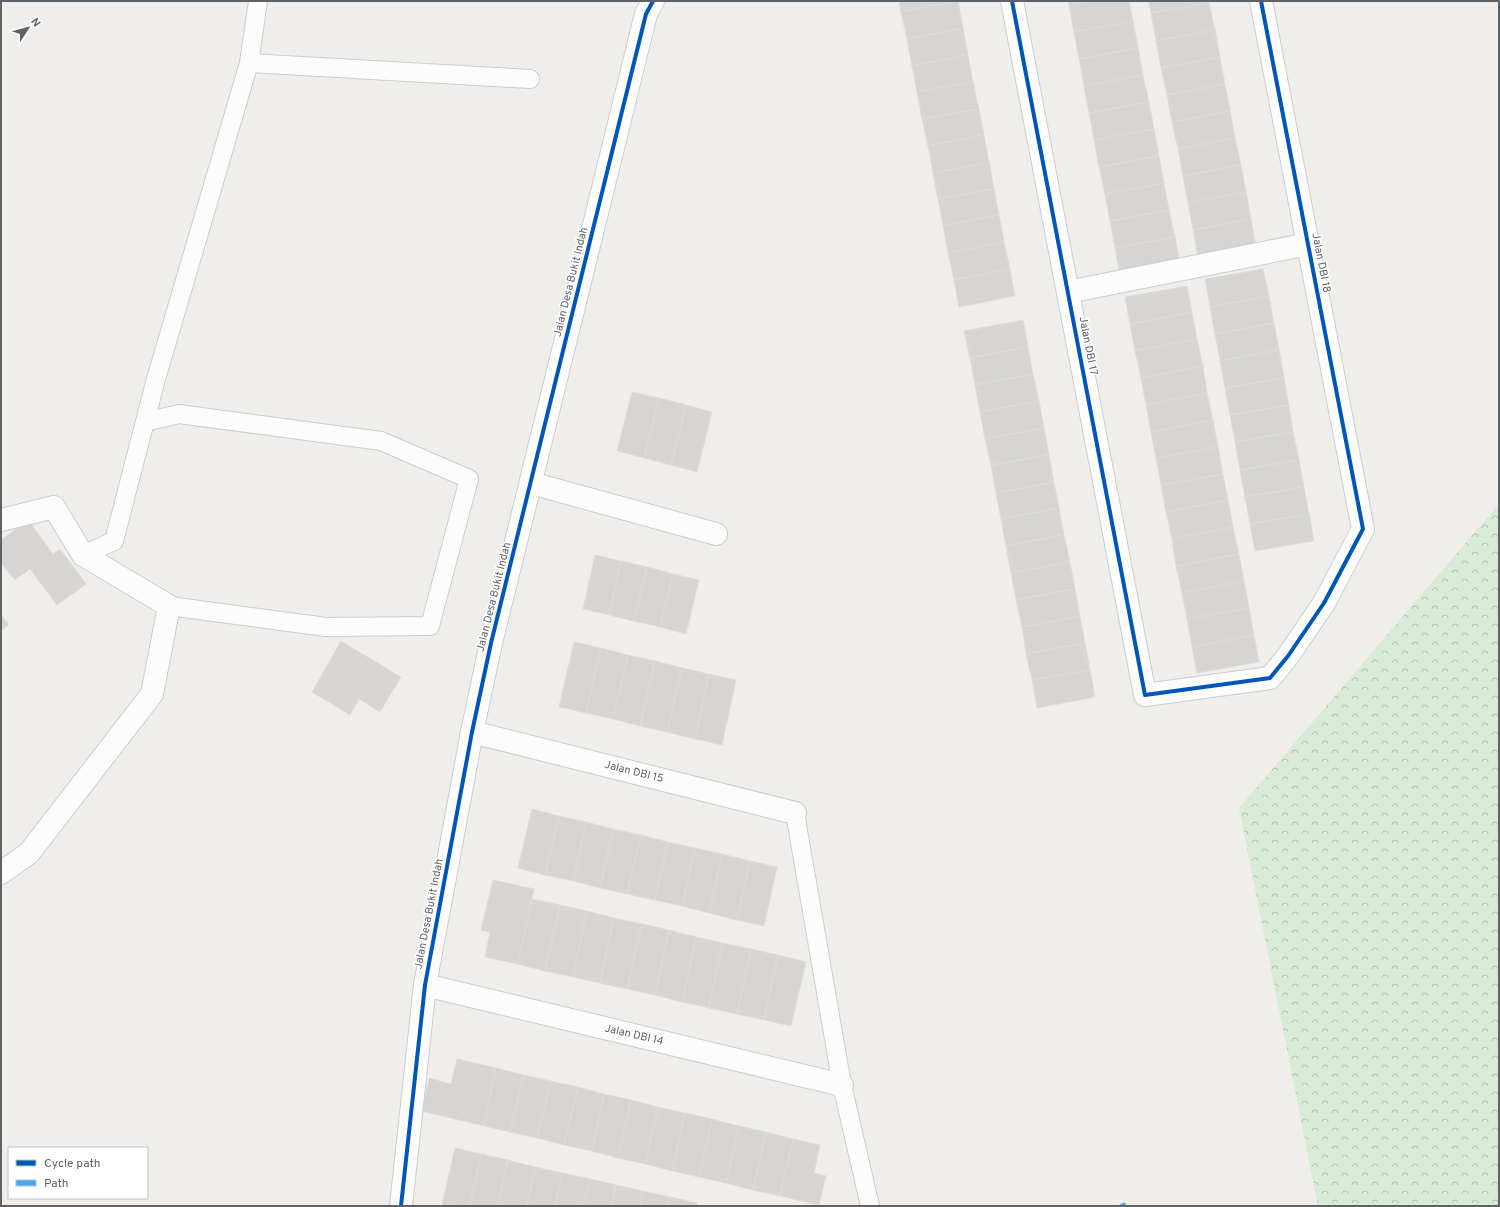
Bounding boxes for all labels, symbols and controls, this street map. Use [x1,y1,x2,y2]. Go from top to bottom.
north arrow [8,8,48,48]
text: N [27,15,43,30]
street label: Jalan Desa Bukit Indah [551,226,591,338]
street label: Jalan DBI 18 [1308,232,1334,294]
street label: Jalan DBI 17 [1075,315,1101,377]
street label: Jalan Desa Bukit Indah [474,541,514,653]
street label: Jalan DBI 15 [603,758,665,786]
street label: Jalan Desa Bukit Indah [411,857,447,971]
street label: Jalan DBI 14 [603,1021,665,1049]
legend [8,1147,148,1199]
text: Cycle path [44,1156,101,1172]
text: Path [44,1176,69,1192]

